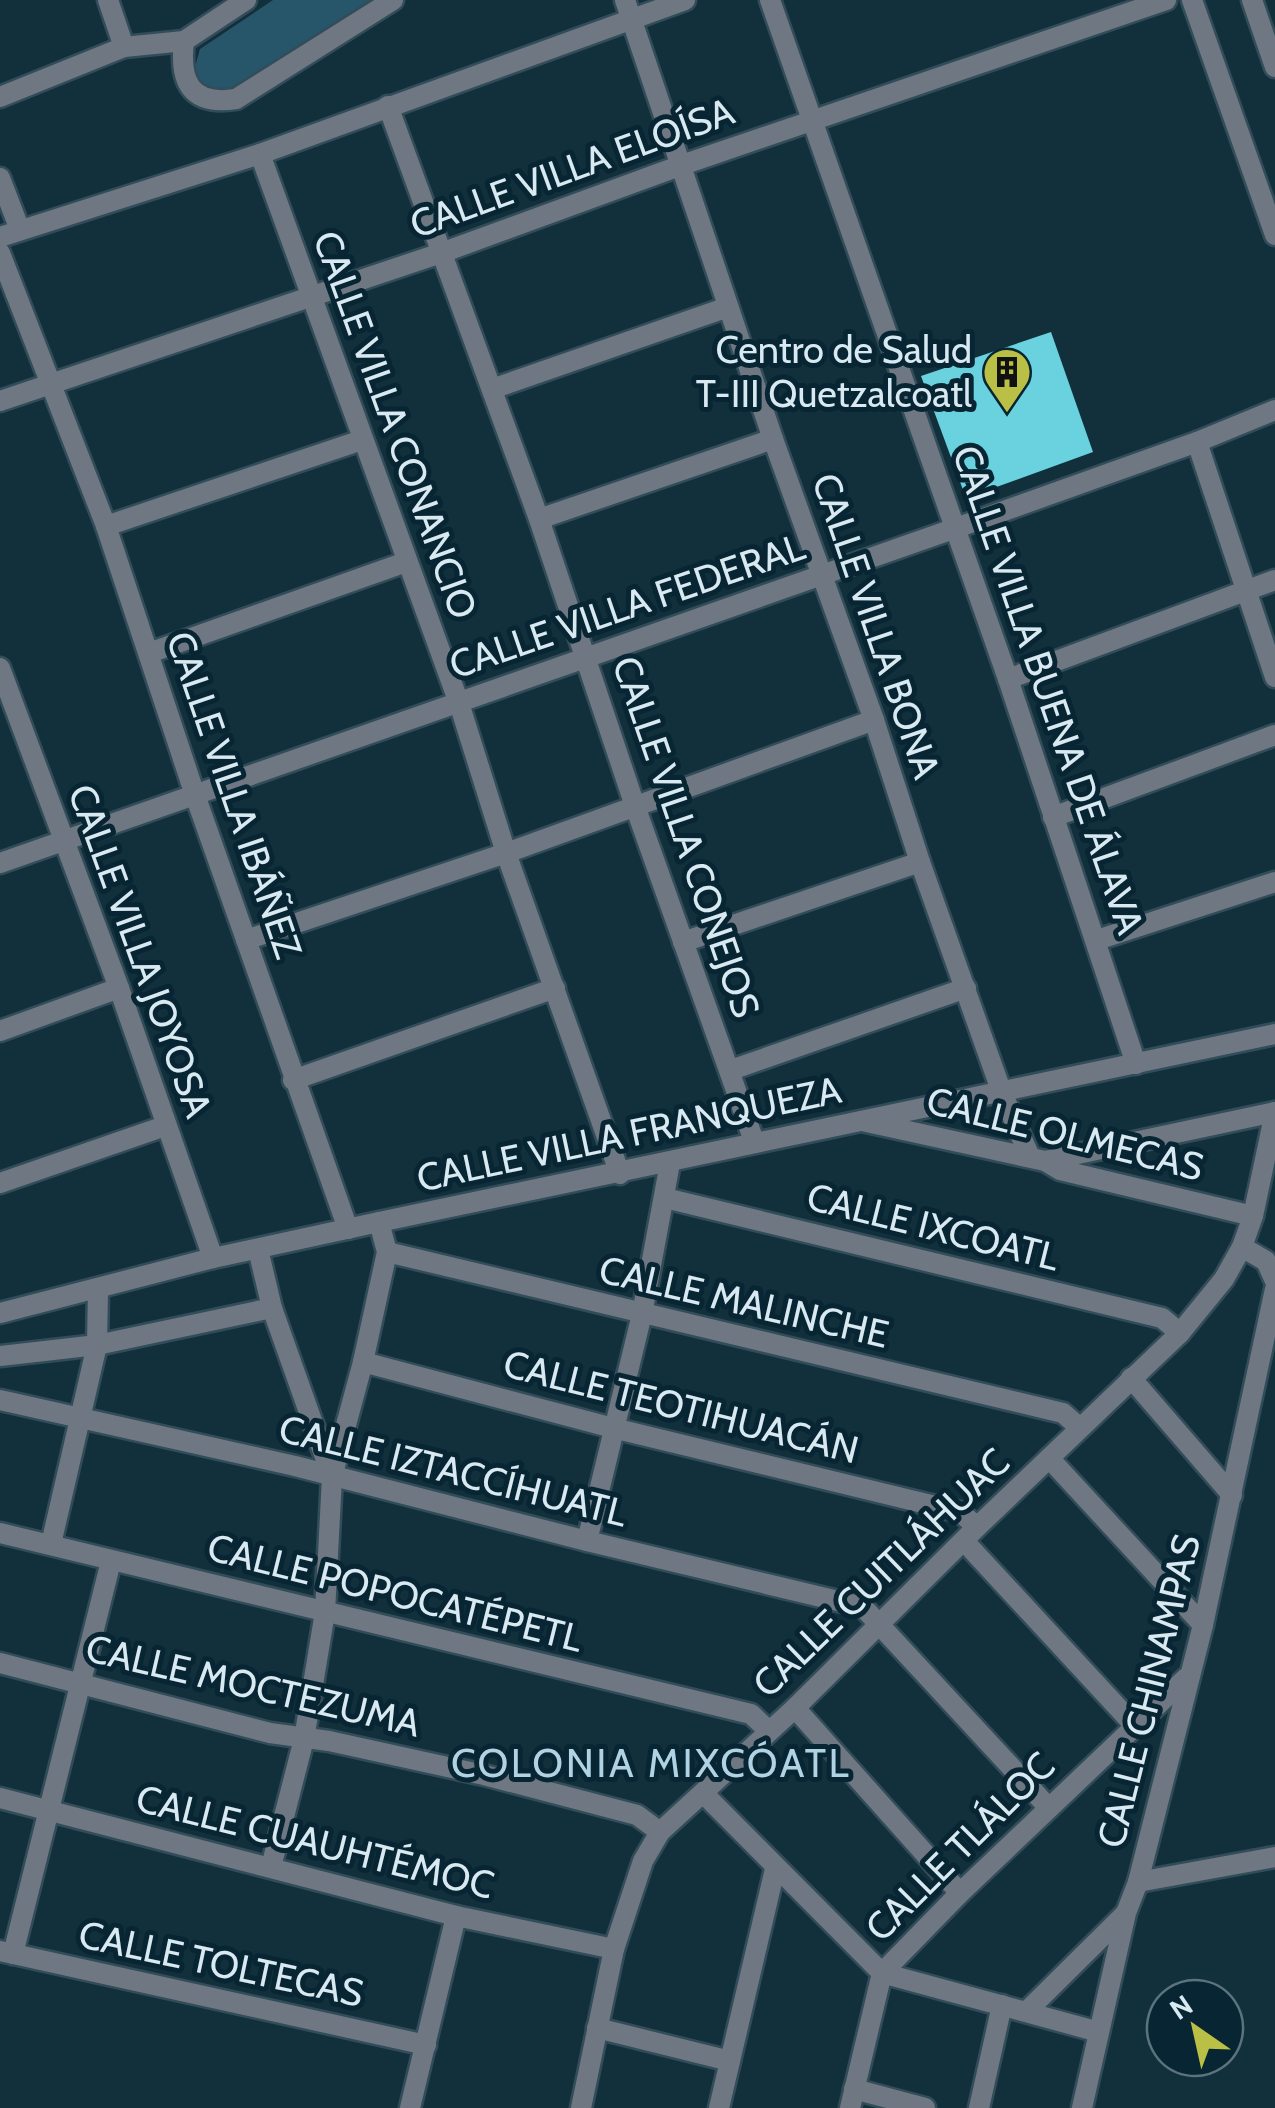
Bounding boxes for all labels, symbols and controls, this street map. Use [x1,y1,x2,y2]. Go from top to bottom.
street label: CALLE VILLA ELOÍSA [404,87,741,248]
street label: CALLE VILLA CONANCIO [303,225,487,625]
place label: Centro de Salud T-III Quetzalcoatl [696,326,972,417]
building icon: Centro de Salud T-III Quetzalcoatl [981,346,1033,414]
street label: CALLE VILLA BUENA DE ÁLAVA [943,440,1154,941]
street label: CALLE VILLA BONA [802,467,951,785]
street label: CALLE VILLA FEDERAL [443,523,811,688]
street label: CALLE VILLA IBÁÑEZ [157,626,312,964]
street label: CALLE VILLA CONEJOS [603,650,770,1023]
street label: CALLE VILLA JOYOSA [58,778,223,1124]
street label: CALLE VILLA FRANQUEZA [413,1065,846,1201]
street label: CALLE OLMECAS [922,1076,1208,1191]
street label: CALLE IXCOATL [802,1172,1064,1281]
street label: CALLE MALINCHE [595,1245,893,1358]
street label: CALLE TEOTIHUACÁN [499,1340,863,1473]
street label: CALLE IZTACCÍHUATL [274,1405,632,1536]
street label: CALLE CUITLÁHUAC [743,1438,1019,1707]
street label: CALLE POPOCATÉPETL [203,1523,587,1662]
street label: CALLE CHINAMPAS [1087,1529,1210,1852]
street label: CALLE MOCTEZUMA [81,1624,425,1747]
district label: COLONIA MIXCÓATL [451,1738,851,1787]
street label: CALLE TLÁLOC [855,1742,1064,1951]
street label: CALLE CUAUHTÉMOC [132,1774,499,1909]
street label: CALLE TOLTECAS [75,1910,368,2017]
north arrow [1145,1978,1245,2078]
text: N [1163,1988,1199,2027]

